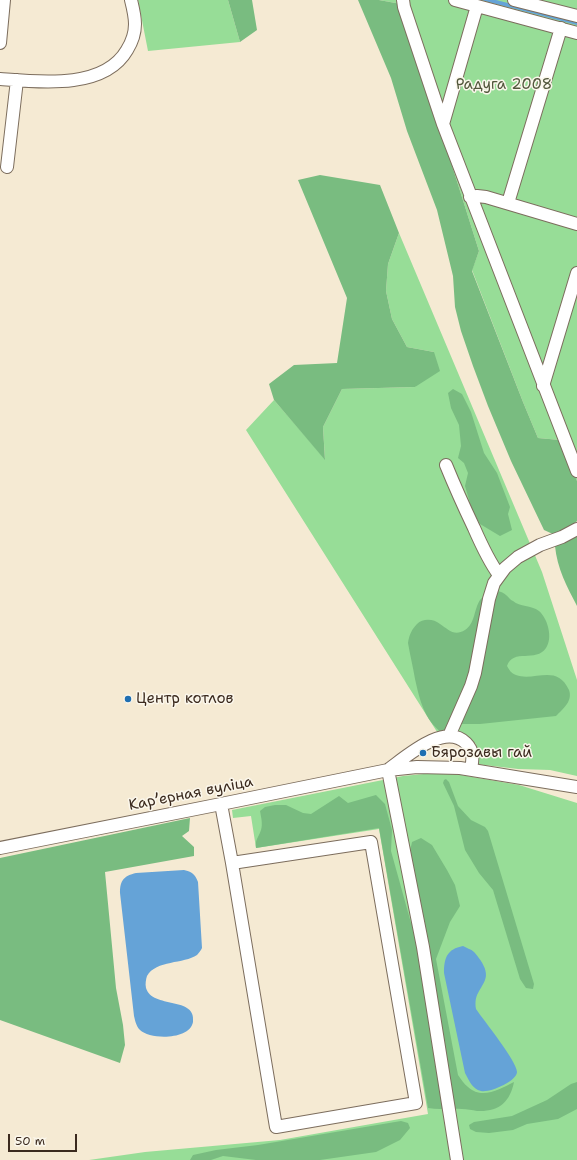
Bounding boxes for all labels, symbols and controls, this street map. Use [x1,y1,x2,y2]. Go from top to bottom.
park label: Радуга 2008 [456,76,552,94]
place label: Центр котлов [136,690,233,708]
marker: Центр котлов [123,694,133,704]
place label: Бярозавы гай [431,744,532,762]
marker: Бярозавы гай [418,748,428,758]
street label: Карʼерная вуліца [127,773,255,815]
scale bar [10,1126,79,1152]
text: 50 m [15,1133,45,1149]

